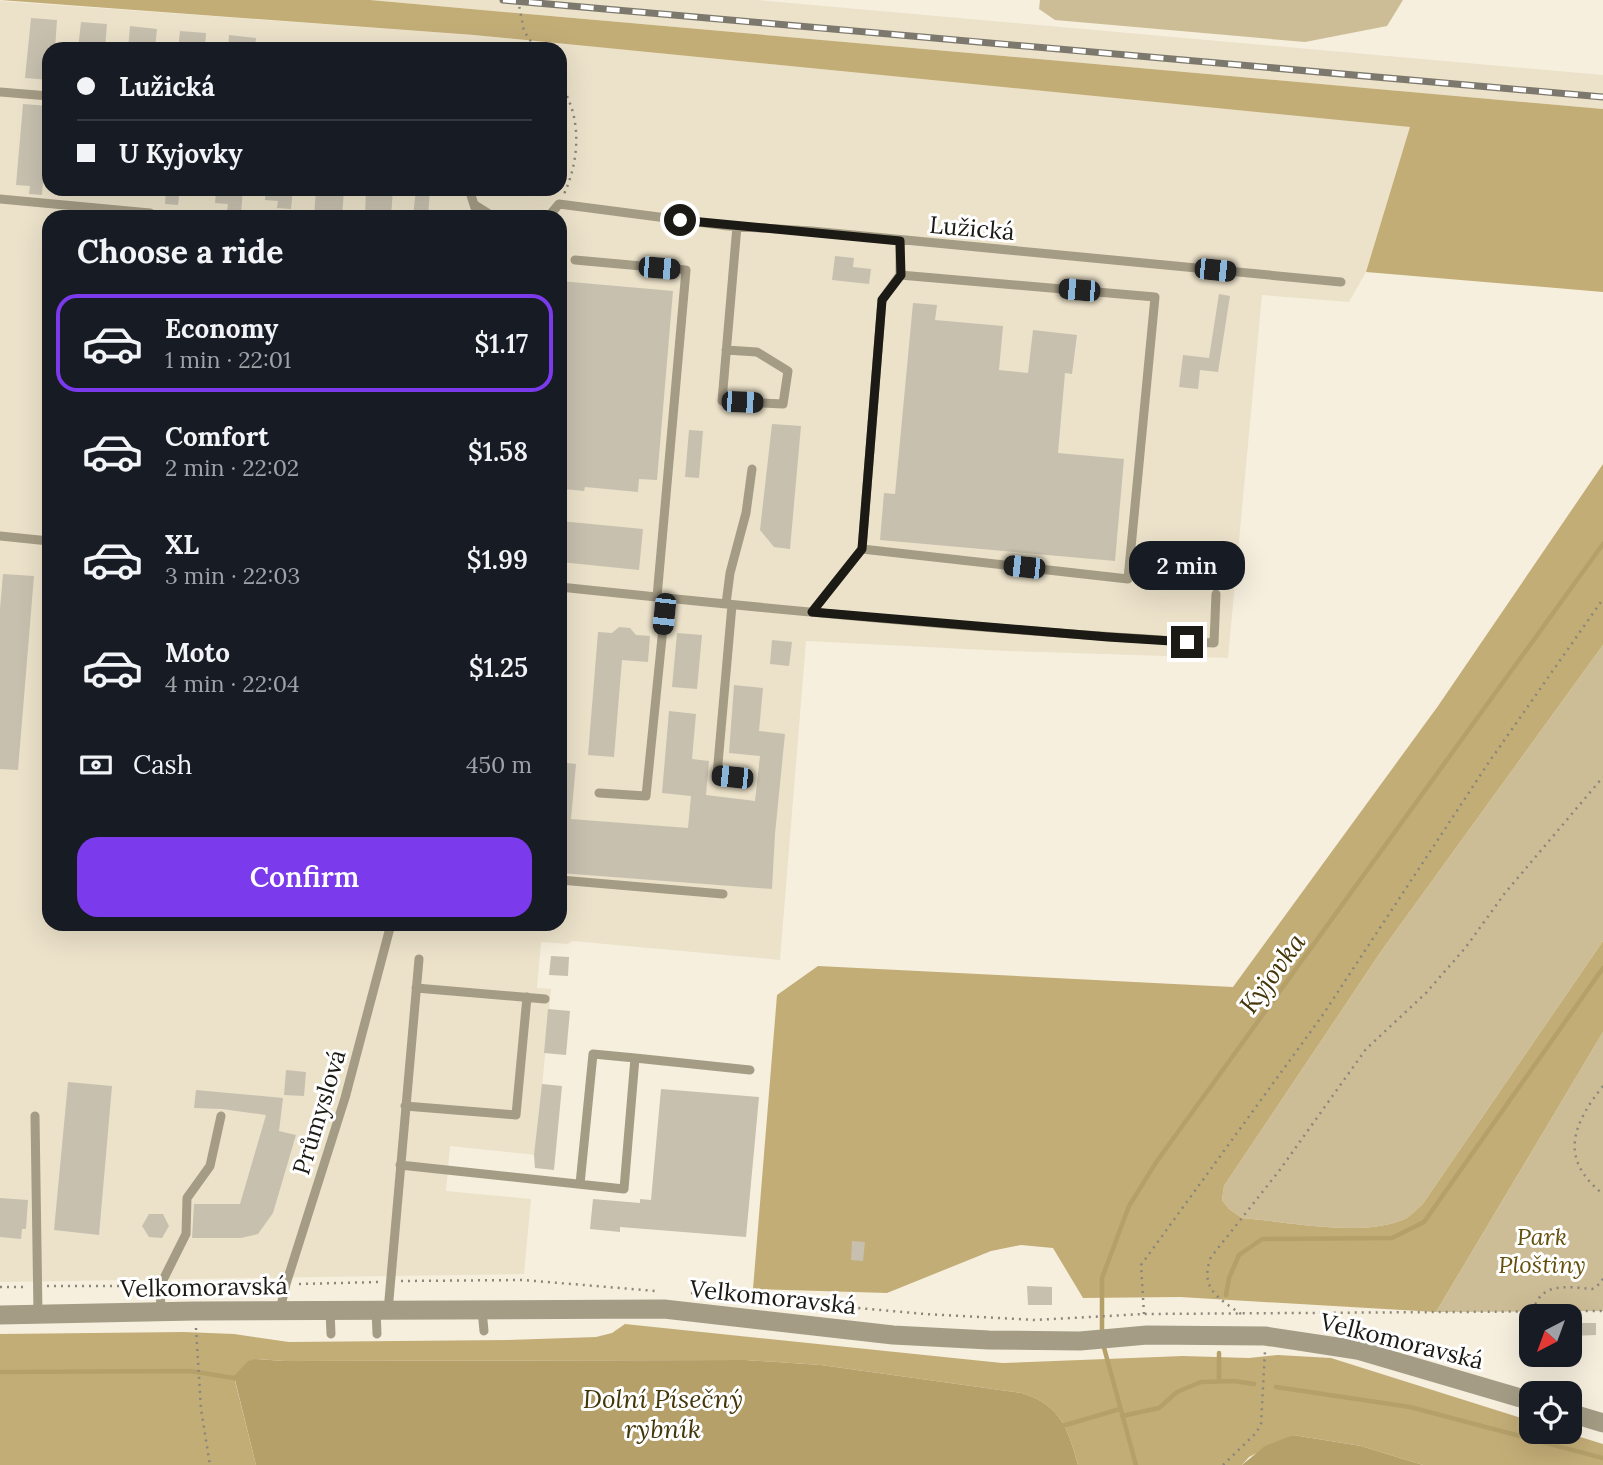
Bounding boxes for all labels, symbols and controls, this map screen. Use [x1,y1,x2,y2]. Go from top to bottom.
text: Lužická [119,70,215,103]
text: U Kyjovky [119,137,243,170]
route start [664,204,696,236]
street label: Lužická [928,209,1016,247]
text: Choose a ride [77,231,284,272]
car [638,256,681,280]
car [1194,257,1237,283]
car [1058,278,1101,302]
icon: car [81,312,144,375]
text: Economy [165,312,278,345]
text: $1.17 [475,327,528,360]
text: 1 min · 22:01 [165,345,291,374]
car [721,391,764,413]
icon: car [81,420,144,483]
text: Comfort [165,420,269,453]
text: $1.58 [468,435,528,468]
text: 2 min · 22:02 [165,453,299,482]
icon: car [81,528,144,591]
text: XL [165,528,199,561]
callout: 2 min [1129,540,1245,590]
text: $1.99 [467,543,528,576]
text: 2 min [1157,551,1217,580]
car [1003,554,1046,580]
text: 3 min · 22:03 [165,561,300,590]
car [652,592,677,636]
route end [1171,626,1203,658]
icon: car [81,636,144,699]
text: Moto [165,636,230,669]
text: $1.25 [469,651,528,684]
text: 4 min · 22:04 [165,669,300,698]
icon: cash [77,746,115,784]
text: Cash [133,748,192,781]
text: 450 m [466,750,532,779]
car [711,764,754,790]
button: Confirm [77,837,532,917]
water label: Kyjovka [1232,926,1313,1020]
street label: Průmyslová [285,1046,353,1178]
park label: Park Ploštiny [1498,1221,1586,1280]
street label: Velkomoravská [119,1270,288,1304]
street label: Velkomoravská [687,1273,858,1321]
north arrow [1519,1304,1582,1367]
map controls [1519,1304,1582,1444]
street label: Velkomoravská [1316,1305,1487,1376]
button: locate [1519,1381,1582,1444]
water label: Dolní Písečný rybník [583,1382,743,1445]

